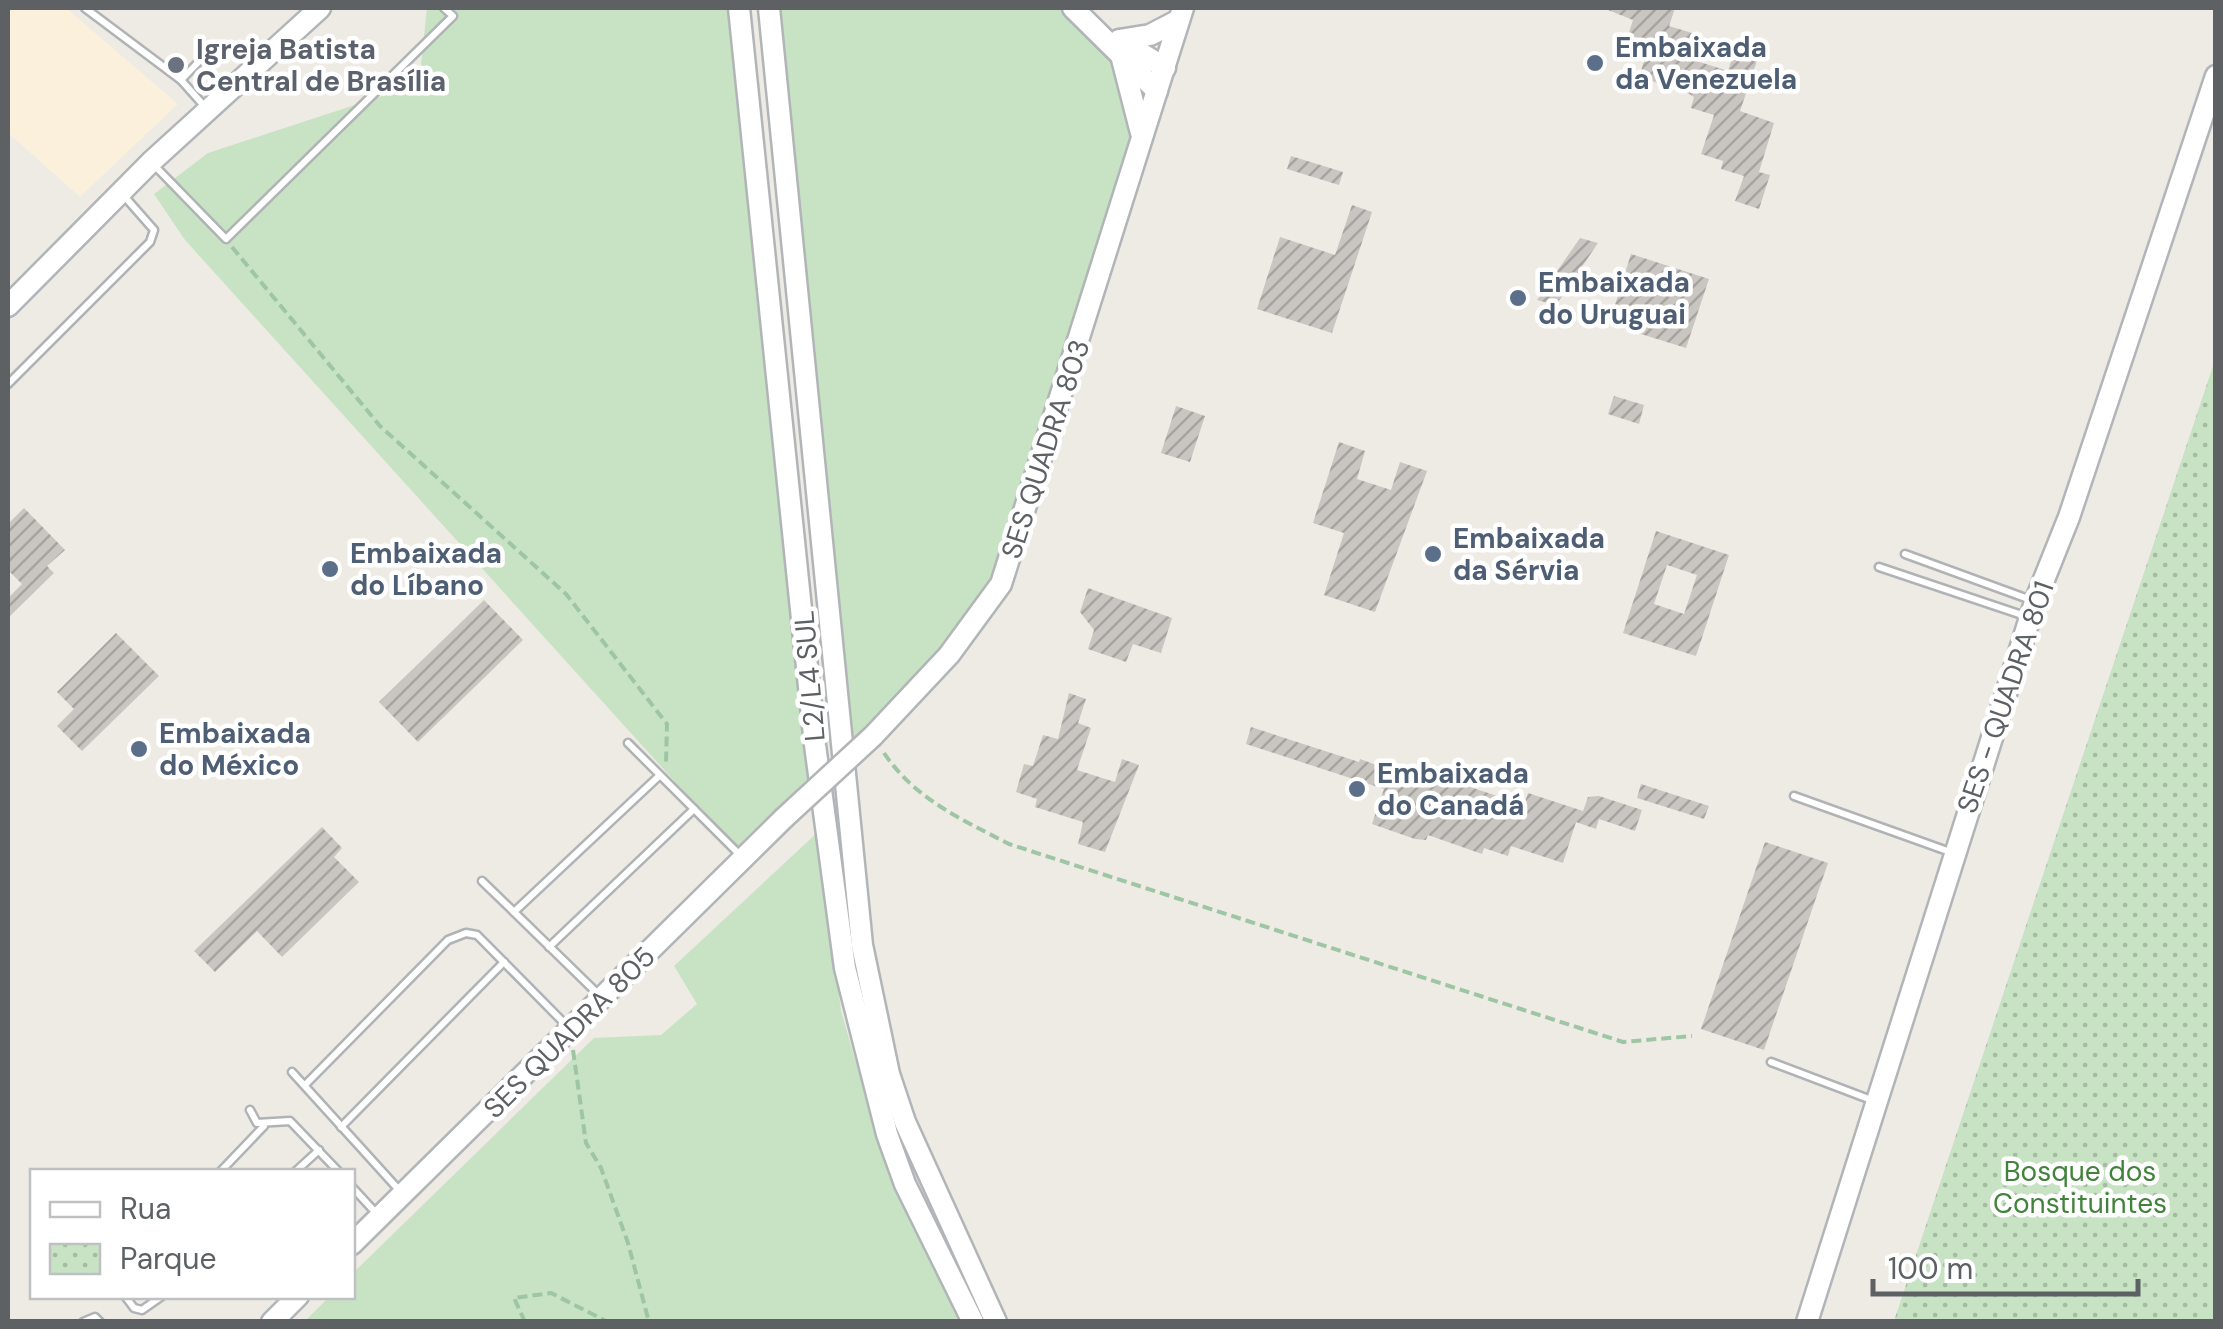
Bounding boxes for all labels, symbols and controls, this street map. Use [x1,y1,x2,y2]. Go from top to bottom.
place label: Embaixada da Venezuela [1615,29,1797,98]
place label: Igreja Batista Central de Brasília [196,31,446,100]
marker: Embaixada da Venezuela [1584,52,1606,74]
marker: Igreja Batista Central de Brasília [165,54,187,76]
place label: Embaixada do Uruguai [1538,264,1690,333]
marker: Embaixada do Uruguai [1507,287,1529,309]
street label: SES QUADRA 803 [993,335,1098,563]
place label: Embaixada da Sérvia [1453,520,1605,589]
place label: Embaixada do Líbano [350,535,502,604]
marker: Embaixada da Sérvia [1422,543,1444,565]
marker: Embaixada do Líbano [319,558,341,580]
street label: SES - QUADRA 801 [1948,576,2063,818]
street label: L2/L4 SUL [785,609,834,743]
place label: Embaixada do México [159,715,311,784]
marker: Embaixada do México [128,738,150,760]
place label: Embaixada do Canadá [1377,755,1529,824]
marker: Embaixada do Canadá [1346,778,1368,800]
street label: SES QUADRA 805 [475,938,663,1126]
park label: Bosque dos Constituintes [1993,1153,2167,1222]
legend [30,1169,355,1299]
text: Rua [120,1189,171,1228]
scale bar [1873,1234,2138,1296]
text: Parque [120,1239,217,1278]
text: 100 m [1888,1249,1973,1288]

